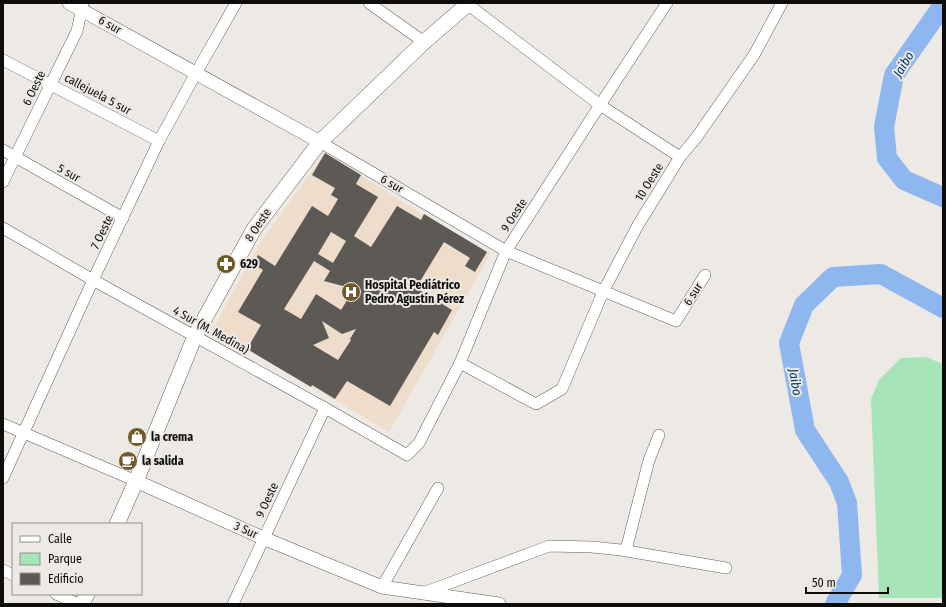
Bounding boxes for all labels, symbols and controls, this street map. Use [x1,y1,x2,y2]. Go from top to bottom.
street label: 6 sur [96,13,125,37]
water label: Jaibo [889,49,917,81]
street label: 6 Oeste [20,68,48,108]
street label: callejuela 5 sur [62,70,135,118]
street label: 10 Oeste [632,160,666,204]
street label: 5 sur [55,161,84,185]
street label: 6 sur [378,172,407,197]
street label: 9 Oeste [498,196,530,234]
street label: 8 Oeste [242,206,274,244]
street label: 7 Oeste [88,213,116,251]
pharmacy icon: 629 [215,253,237,275]
place label: 629 [240,257,258,271]
place label: Hospital Pediátrico Pedro Agustín Pérez [365,278,464,306]
street label: 6 sur [680,279,706,308]
hospital icon: Hospital Pediátrico Pedro Agustín Pérez [340,281,362,303]
street label: 4 Sur (M. Medina) [170,303,252,357]
water label: Jaibo [786,366,805,397]
shop icon: la crema [126,426,148,448]
place label: la crema [151,430,193,444]
cafe icon: la salida [117,450,139,472]
place label: la salida [142,454,184,468]
street label: 9 Oeste [253,480,281,520]
street label: 3 Sur [232,519,261,542]
legend [12,523,142,595]
text: Calle [48,532,72,546]
text: Parque [48,552,82,566]
scale bar [806,569,888,595]
text: Edificio [48,572,84,586]
text: 50 m [812,576,836,590]

